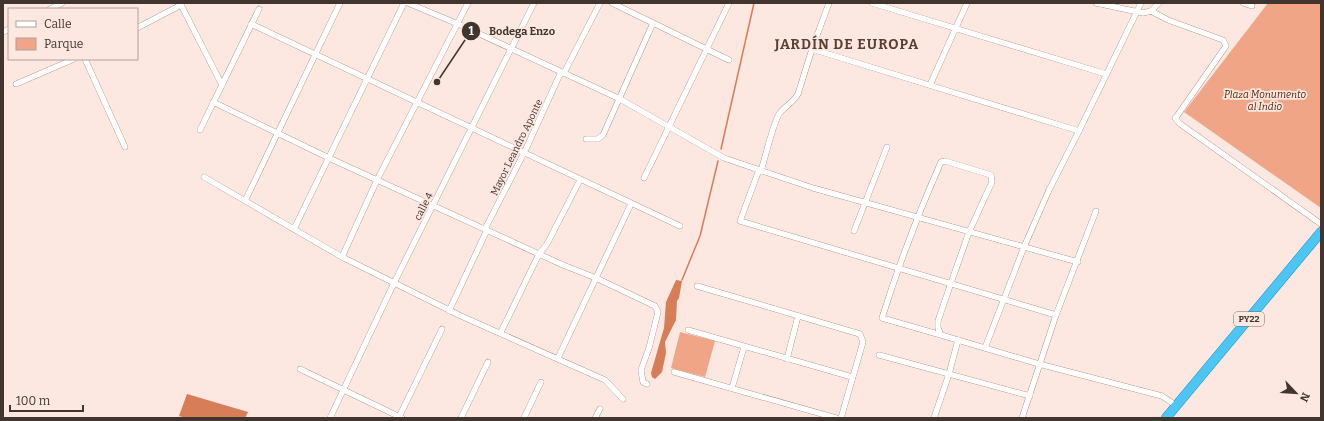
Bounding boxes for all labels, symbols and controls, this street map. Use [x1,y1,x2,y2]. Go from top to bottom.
legend [8,8,138,60]
text: Calle [44,17,72,31]
callout: Bodega Enzo [461,20,563,43]
text: 1 [468,24,474,38]
text: Bodega Enzo [489,25,555,38]
district label: JARDÍN DE EUROPA [774,35,919,53]
text: Parque [44,37,83,51]
park label: Plaza Monumento al Indio [1224,89,1306,113]
street label: Mayor Leandro Aponte [488,97,545,198]
street label: calle 4 [412,190,436,222]
road number: PY22 [1234,312,1264,326]
north arrow [1276,373,1316,413]
scale bar [10,387,83,413]
text: N [1297,390,1312,404]
text: 100 m [16,394,51,408]

